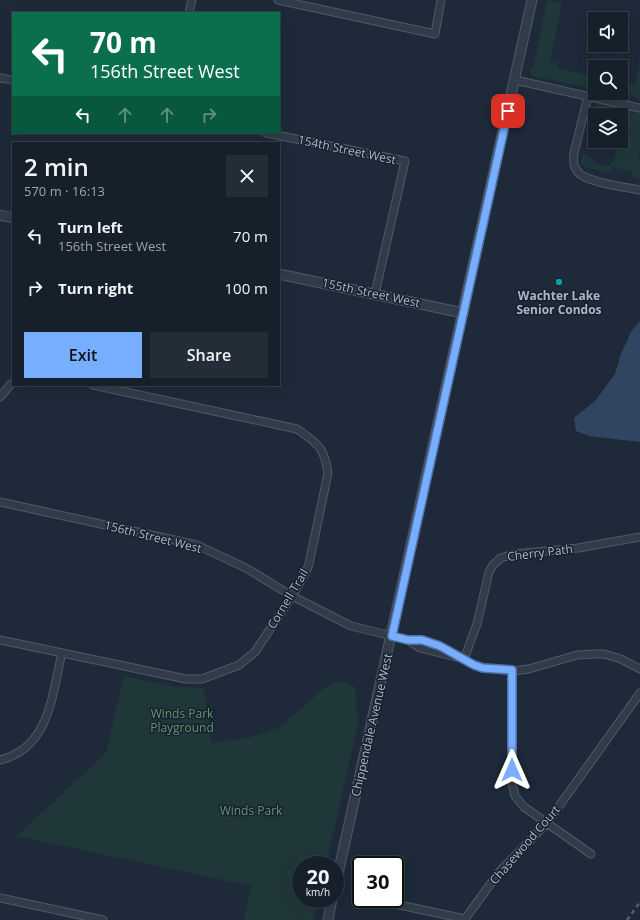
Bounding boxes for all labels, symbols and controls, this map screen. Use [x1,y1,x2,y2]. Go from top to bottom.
map controls [588,12,628,148]
button: sound [588,12,628,52]
text: 70 m [90,23,157,61]
icon: left [24,28,76,80]
text: 156th Street West [90,59,240,83]
button: search [588,60,628,100]
pin [491,94,525,128]
icon: arrive [497,100,519,122]
icon: left [72,104,94,126]
icon: ahead [114,104,136,126]
icon: ahead [156,104,178,126]
icon: right [198,104,220,126]
button: layers [588,108,628,148]
street label: 154th Street West [297,131,398,168]
text: 2 min [24,150,89,183]
button: close [226,155,268,197]
text: 570 m · 16:13 [24,182,105,200]
text: Turn left [58,217,123,237]
icon: left [24,225,46,247]
text: 70 m [233,226,268,246]
text: 156th Street West [58,237,166,255]
street label: 155th Street West [321,274,422,311]
icon: right [24,277,46,299]
marker: Wachter Lake Senior Condos [554,277,564,287]
text: Turn right [58,278,133,298]
text: 100 m [224,278,268,298]
place label: Wachter Lake Senior Condos [516,287,602,318]
button: Exit [24,332,142,378]
button: Share [150,332,268,378]
street label: 156th Street West [103,516,204,557]
street label: Cherry Path [506,540,574,565]
street label: Cornell Trail [263,566,312,632]
street label: Chippendale Avenue West [347,652,396,798]
park label: Winds Park Playground [150,705,214,736]
position arrow [491,749,533,791]
park label: Winds Park [220,802,283,819]
street label: Chasewood Court [486,802,564,888]
speed limit sign: 30 [352,856,404,908]
text: 20 [307,863,329,890]
text: km/h [306,885,330,899]

